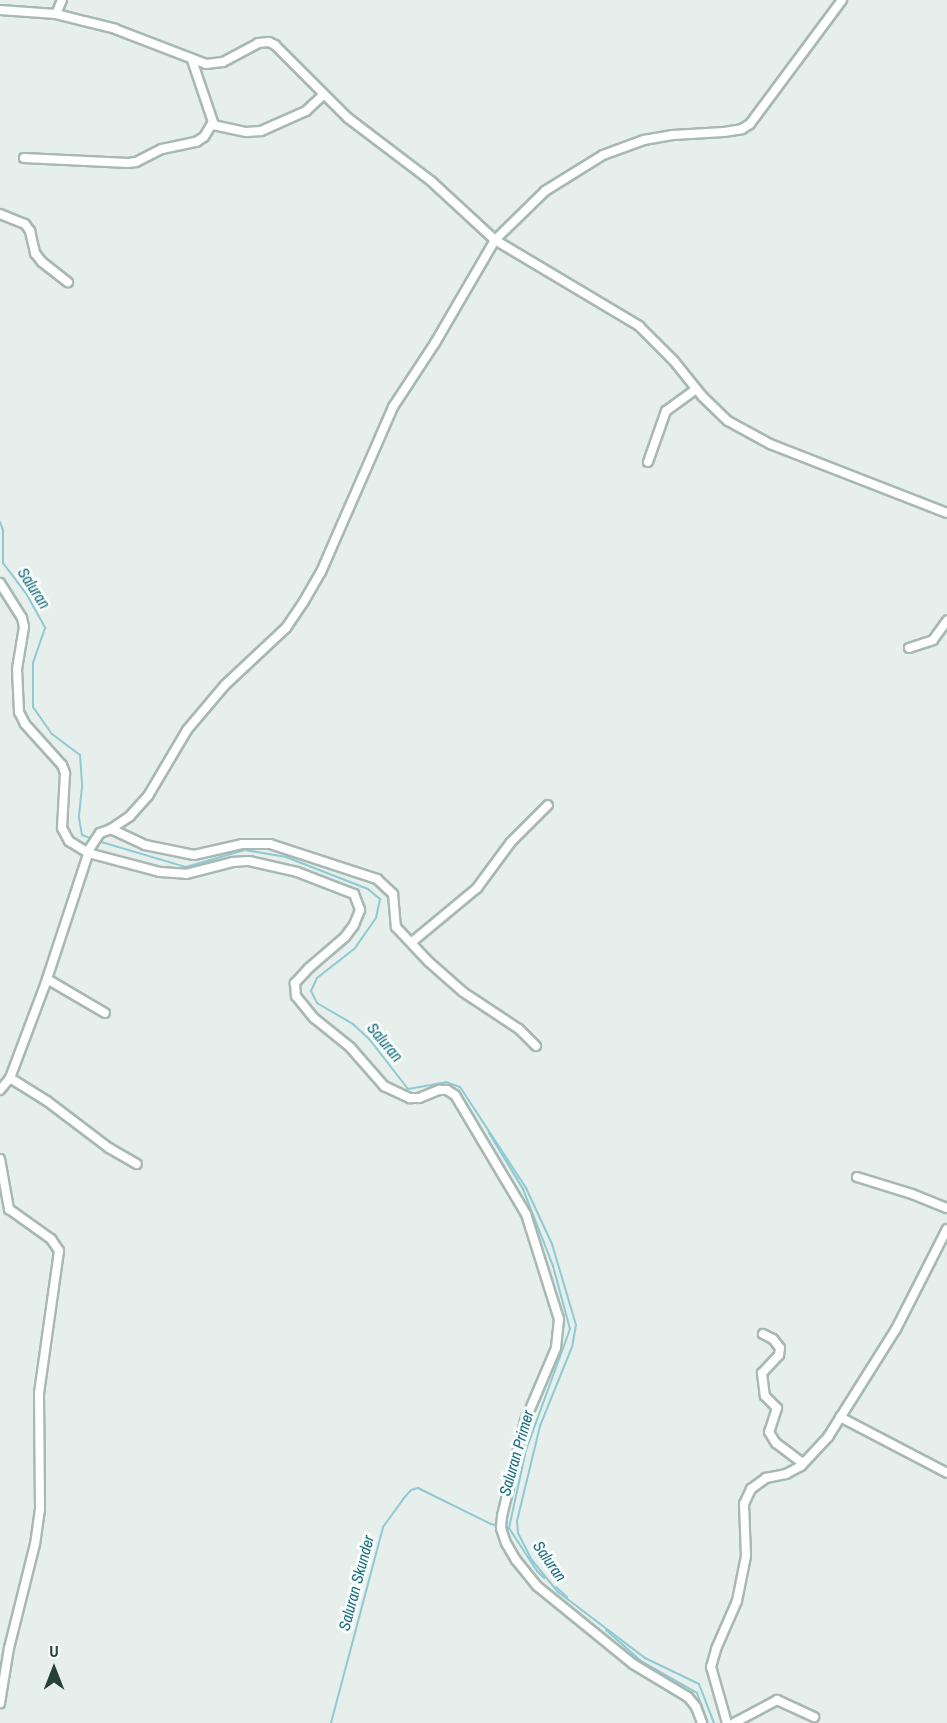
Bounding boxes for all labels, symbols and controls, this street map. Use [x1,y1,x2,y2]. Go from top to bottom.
water label: Saluran [14,564,54,612]
water label: Saluran [363,1019,407,1065]
water label: Saluran Primer [495,1408,537,1498]
water label: Saluran Skunder [334,1533,378,1633]
water label: Saluran [529,1537,571,1585]
north arrow [24,1639,84,1699]
text: U [49,1640,59,1662]

